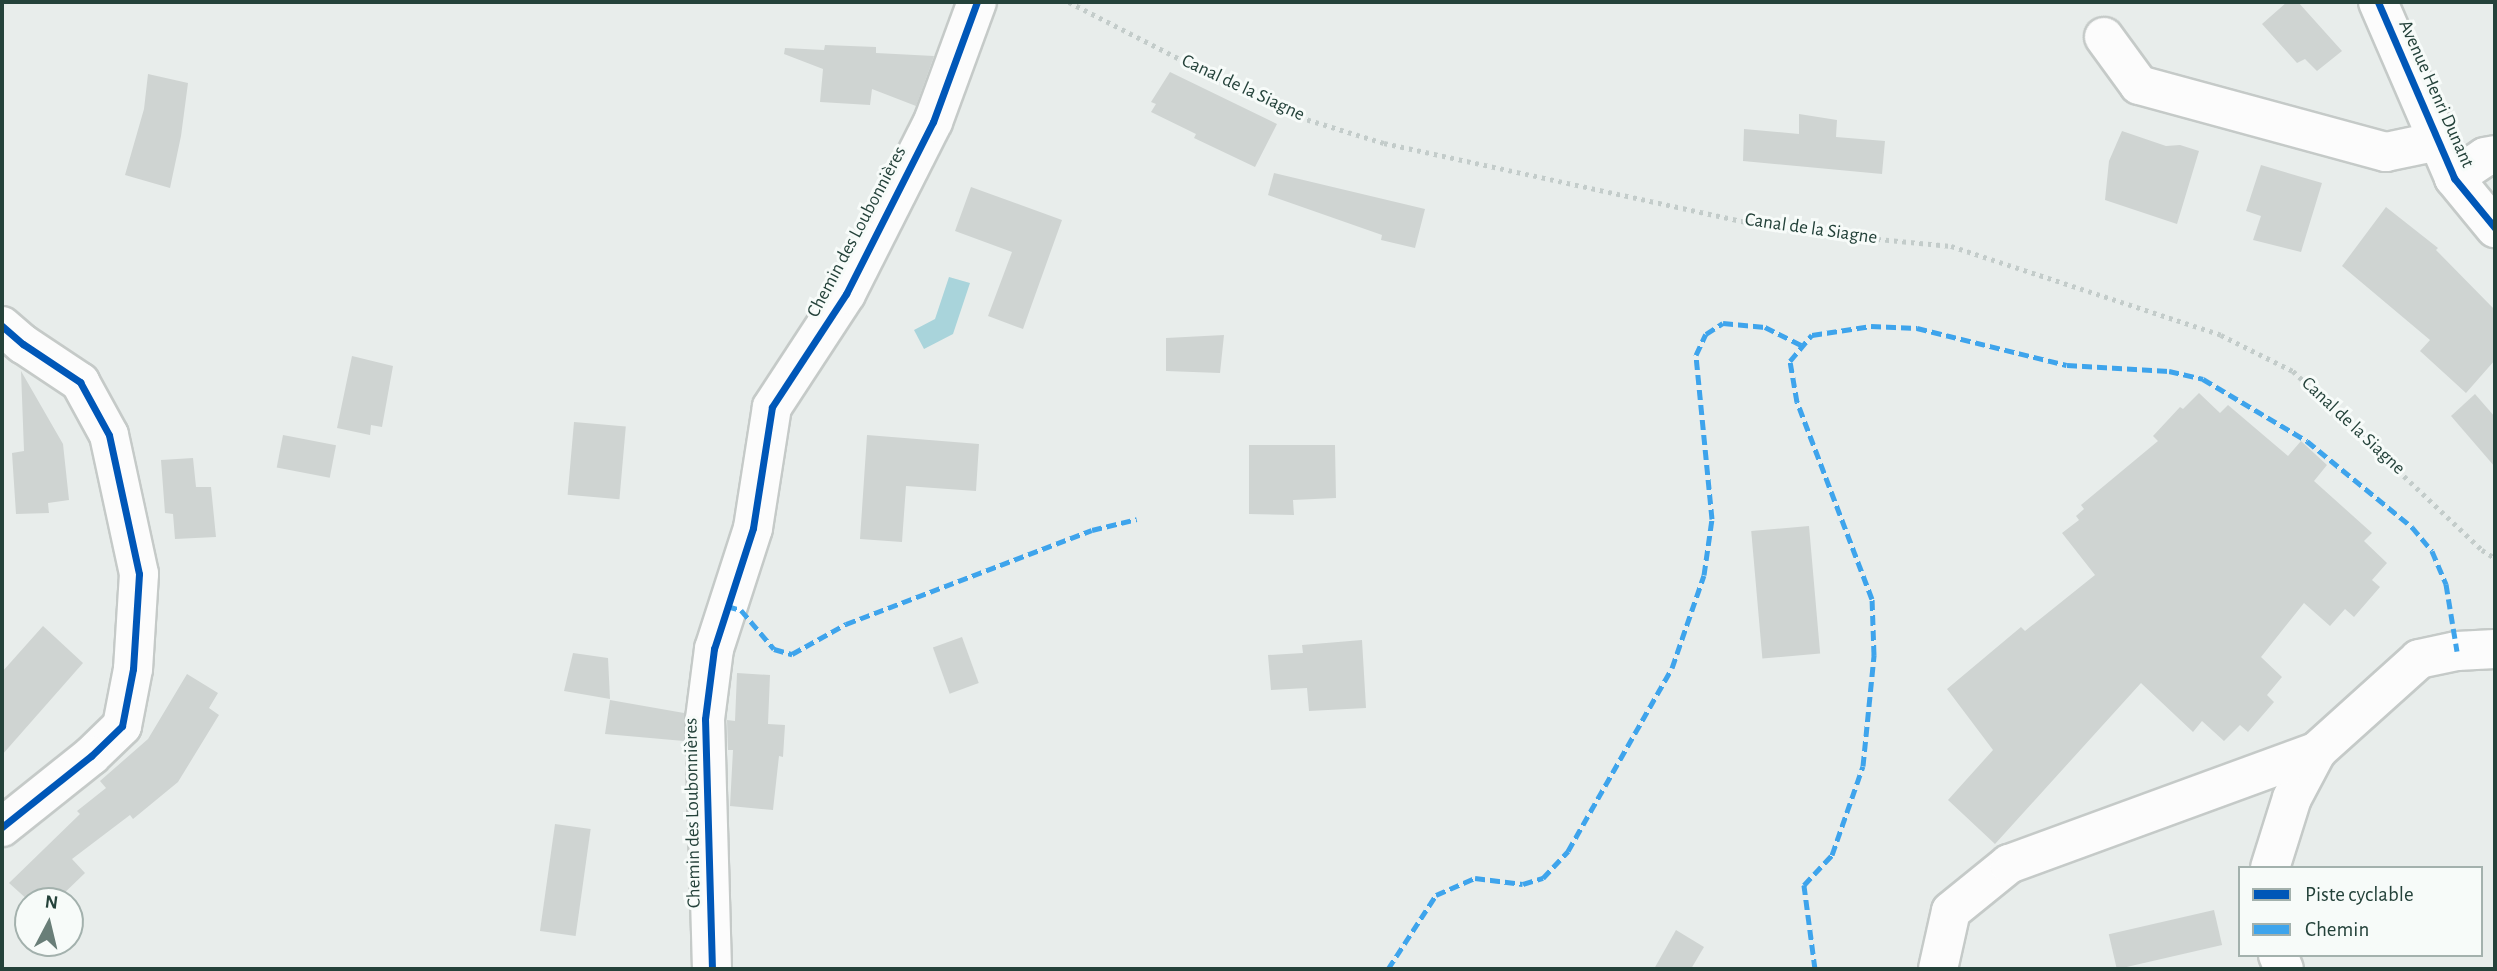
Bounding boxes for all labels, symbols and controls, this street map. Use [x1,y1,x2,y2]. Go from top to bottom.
street label: Avenue Henri Dunant [2393,17,2479,171]
street label: Canal de la Siagne [1178,49,1308,127]
street label: Chemin des Loubonnières [802,143,912,321]
street label: Canal de la Siagne [1743,208,1879,250]
street label: Canal de la Siagne [2296,372,2410,480]
street label: Chemin des Loubonnières [680,718,706,908]
legend [2238,866,2483,957]
text: Piste cyclable [2305,884,2414,905]
north arrow [14,887,84,957]
text: N [44,892,59,913]
text: Chemin [2305,919,2369,940]

